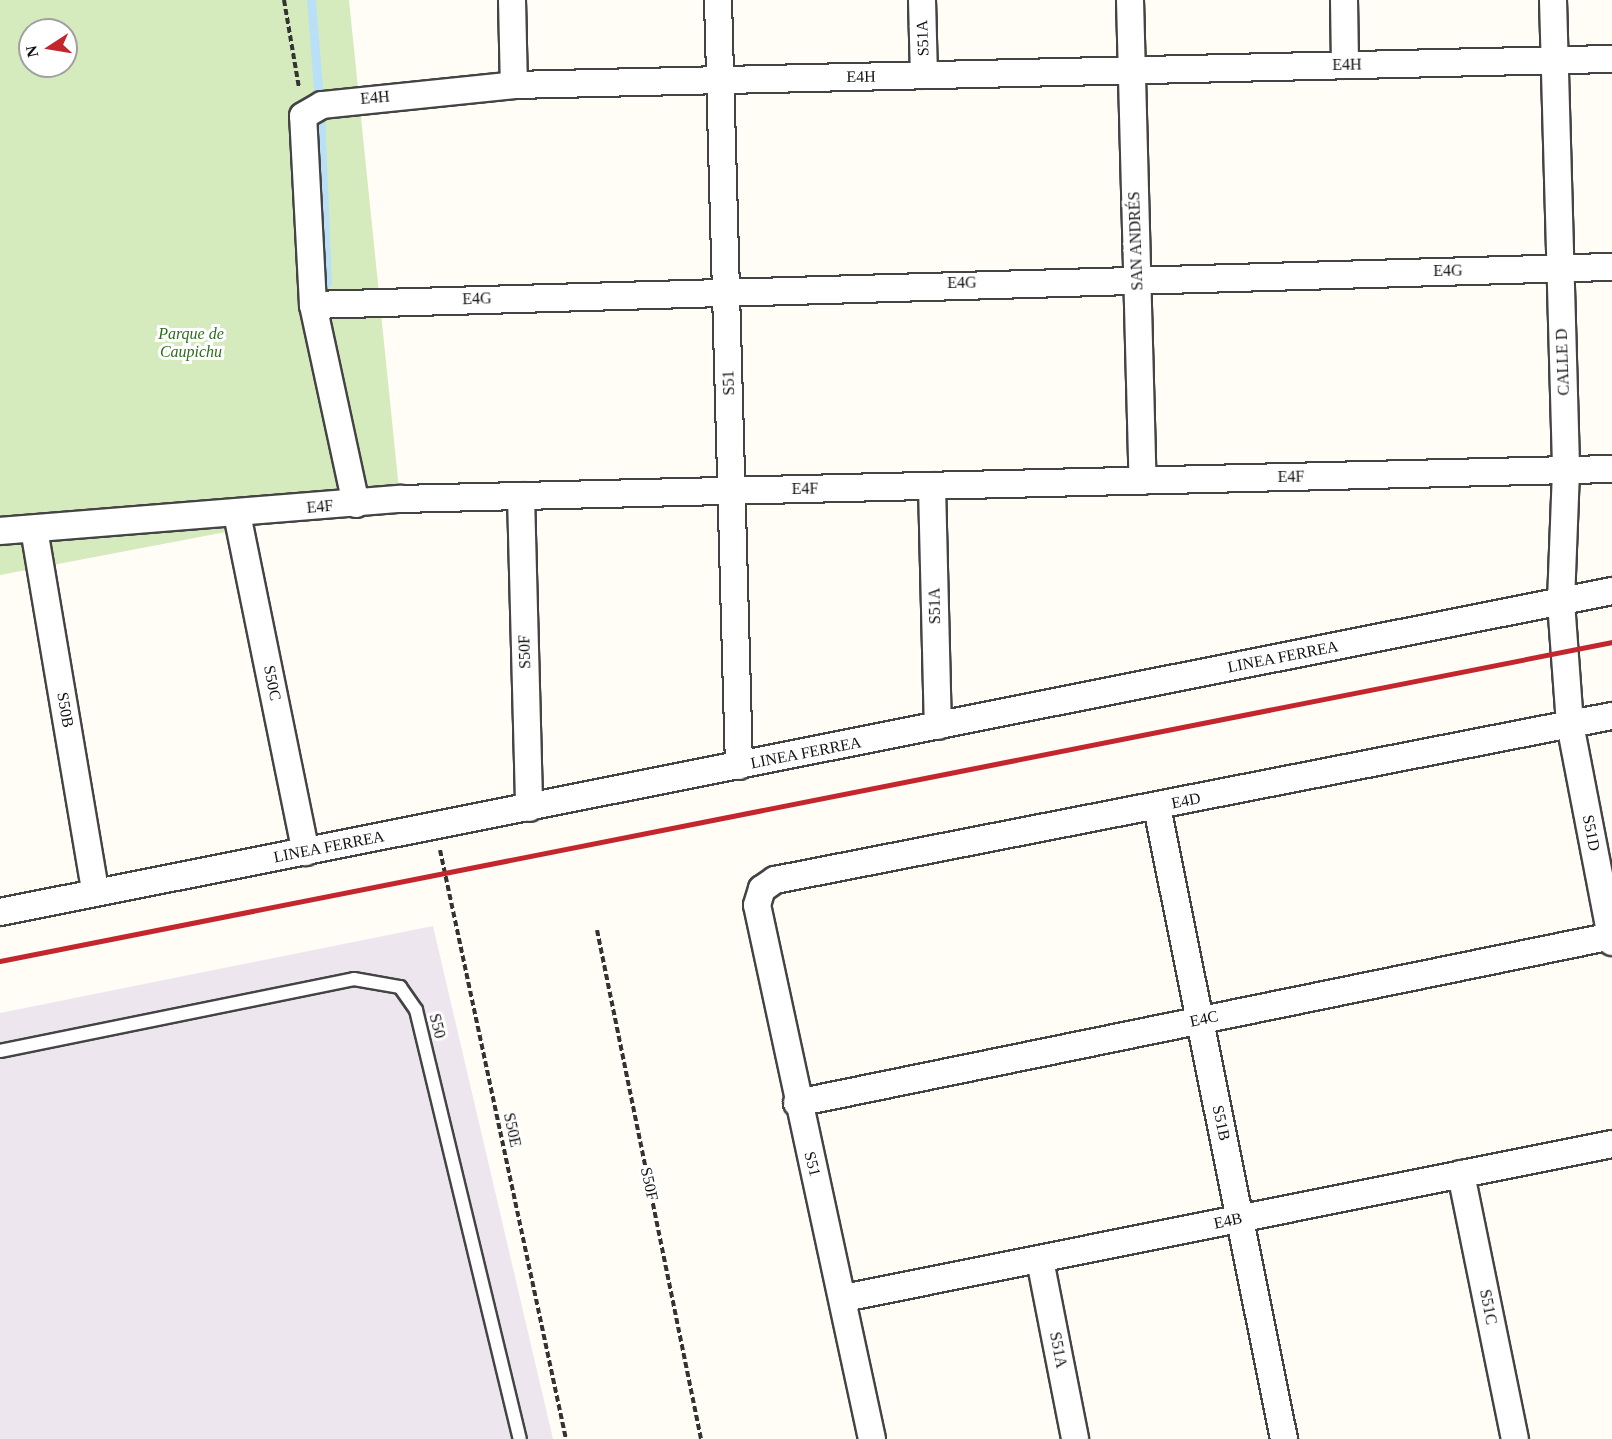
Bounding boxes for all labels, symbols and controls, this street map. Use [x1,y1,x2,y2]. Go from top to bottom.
north arrow [18,18,78,78]
street label: S51A [913,19,933,57]
text: N [22,44,41,59]
street label: E4H [1332,55,1362,75]
street label: E4H [846,67,876,87]
street label: E4H [360,87,390,109]
street label: SAN ANDRÉS [1125,191,1147,291]
street label: E4G [1433,261,1463,281]
street label: E4G [947,273,977,293]
street label: E4G [462,289,492,309]
park label: Parque de Caupichu [158,324,224,362]
street label: CALLE D [1552,328,1574,396]
street label: S51 [719,370,739,396]
street label: E4F [1277,467,1305,487]
street label: E4F [791,479,819,499]
street label: E4F [306,496,334,518]
street label: S51A [925,588,945,624]
street label: S50F [515,635,535,669]
street label: LINEA FERREA [1226,637,1340,677]
street label: S50C [259,664,285,702]
street label: S50B [52,691,78,729]
street label: LINEA FERREA [749,733,863,773]
street label: E4D [1170,789,1202,813]
street label: S51D [1578,813,1604,853]
street label: LINEA FERREA [272,827,386,867]
street label: E4C [1188,1007,1220,1031]
street label: S50 [425,1012,449,1040]
street label: S51B [1208,1104,1234,1142]
street label: S50E [499,1111,525,1149]
street label: S51 [800,1150,824,1178]
street label: S50F [636,1165,662,1203]
street label: E4B [1212,1209,1244,1233]
street label: S51C [1475,1288,1501,1326]
street label: S51A [1045,1330,1071,1370]

